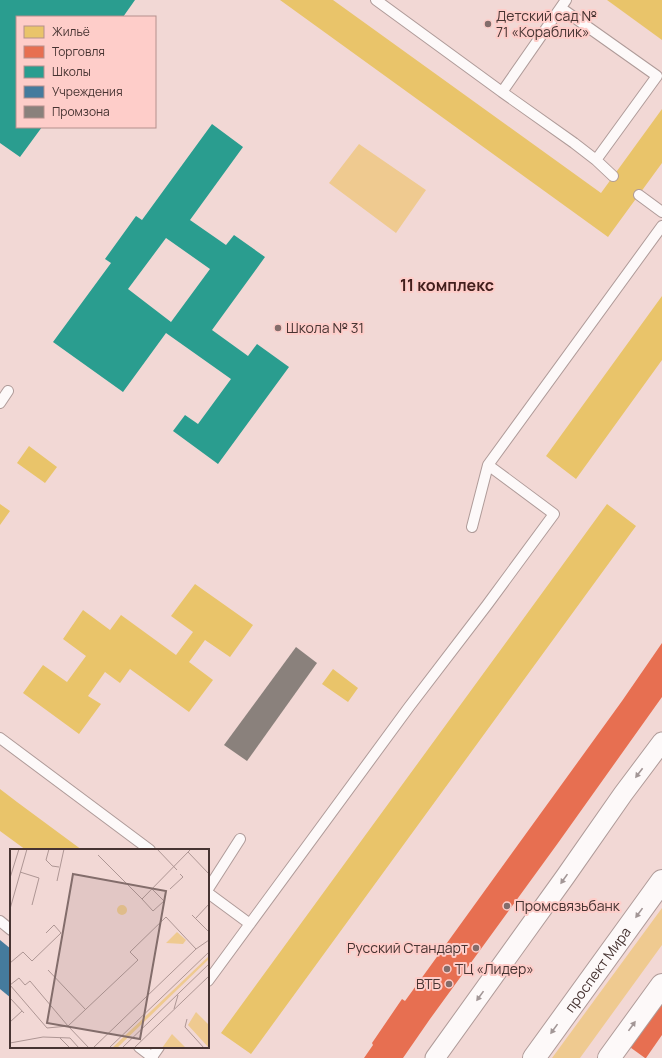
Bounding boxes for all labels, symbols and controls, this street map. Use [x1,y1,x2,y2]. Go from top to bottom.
place label: Детский сад № 71 «Кораблик» [496,6,597,41]
legend [16,16,156,128]
marker: Детский сад № 71 «Кораблик» [483,19,493,29]
text: Жильё [52,23,90,40]
text: Торговля [52,43,105,60]
text: Школы [52,63,91,80]
text: Учреждения [52,83,123,100]
text: Промзона [52,103,110,120]
district label: 11 комплекс [400,274,494,296]
place label: Школа № 31 [286,318,364,337]
marker: Школа № 31 [273,323,283,333]
one-way arrow [635,768,643,778]
inset map [10,849,209,1048]
one-way arrow [560,874,568,885]
place label: Промсвязьбанк [515,896,621,915]
marker: Промсвязьбанк [502,901,512,911]
one-way arrow [635,908,643,918]
street label: проспект Мира [560,923,635,1016]
place label: Русский Стандарт [347,938,468,957]
marker: Русский Стандарт [471,943,481,953]
place label: ТЦ «Лидер» [455,959,534,978]
marker: ТЦ «Лидер» [442,964,452,974]
place label: ВТБ [416,974,442,993]
marker: ВТБ [444,979,454,989]
one-way arrow [476,991,484,1001]
one-way arrow [628,1021,636,1032]
one-way arrow [550,1024,558,1035]

